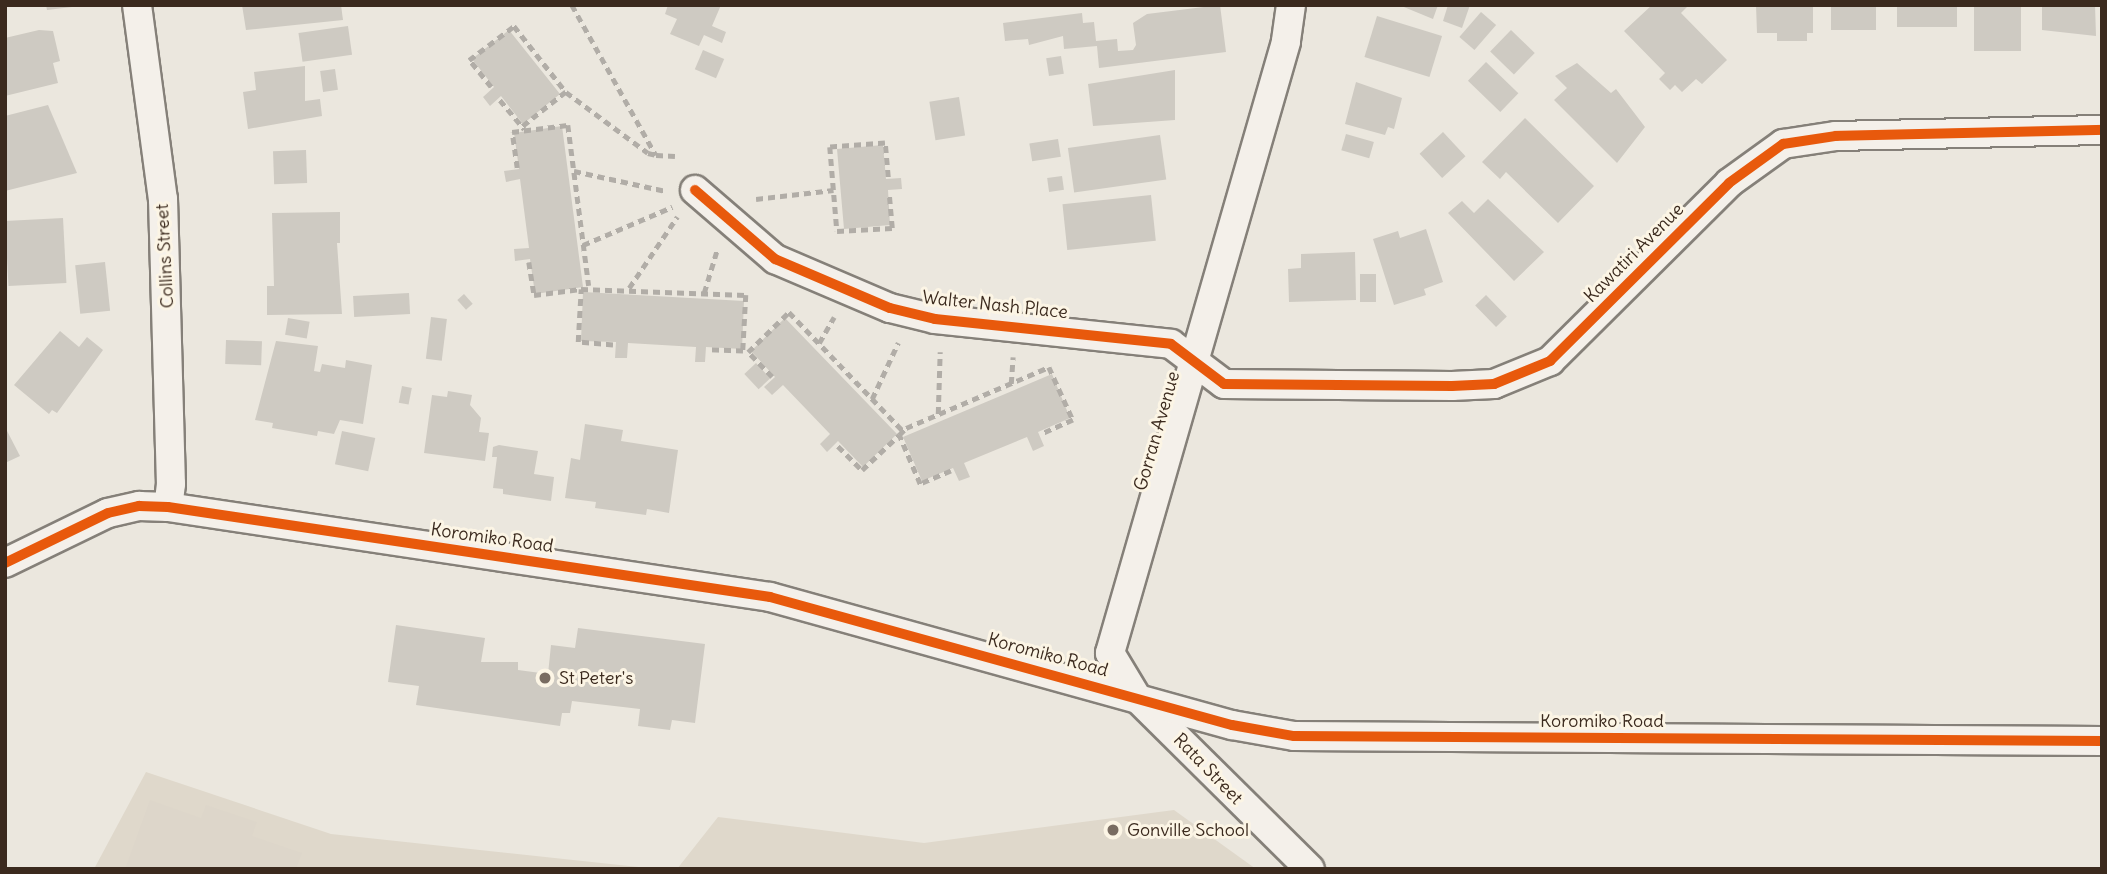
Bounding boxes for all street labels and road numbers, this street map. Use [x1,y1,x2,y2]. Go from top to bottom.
street label: Kawatiri Avenue [1580,199,1688,307]
street label: Collins Street [151,203,179,309]
street label: Walter Nash Place [921,287,1069,323]
street label: Gorran Avenue [1130,369,1184,493]
street label: Koromiko Road [429,519,555,557]
street label: Koromiko Road [985,629,1111,681]
street label: Koromiko Road [1540,710,1664,732]
street label: Rata Street [1169,729,1247,809]

